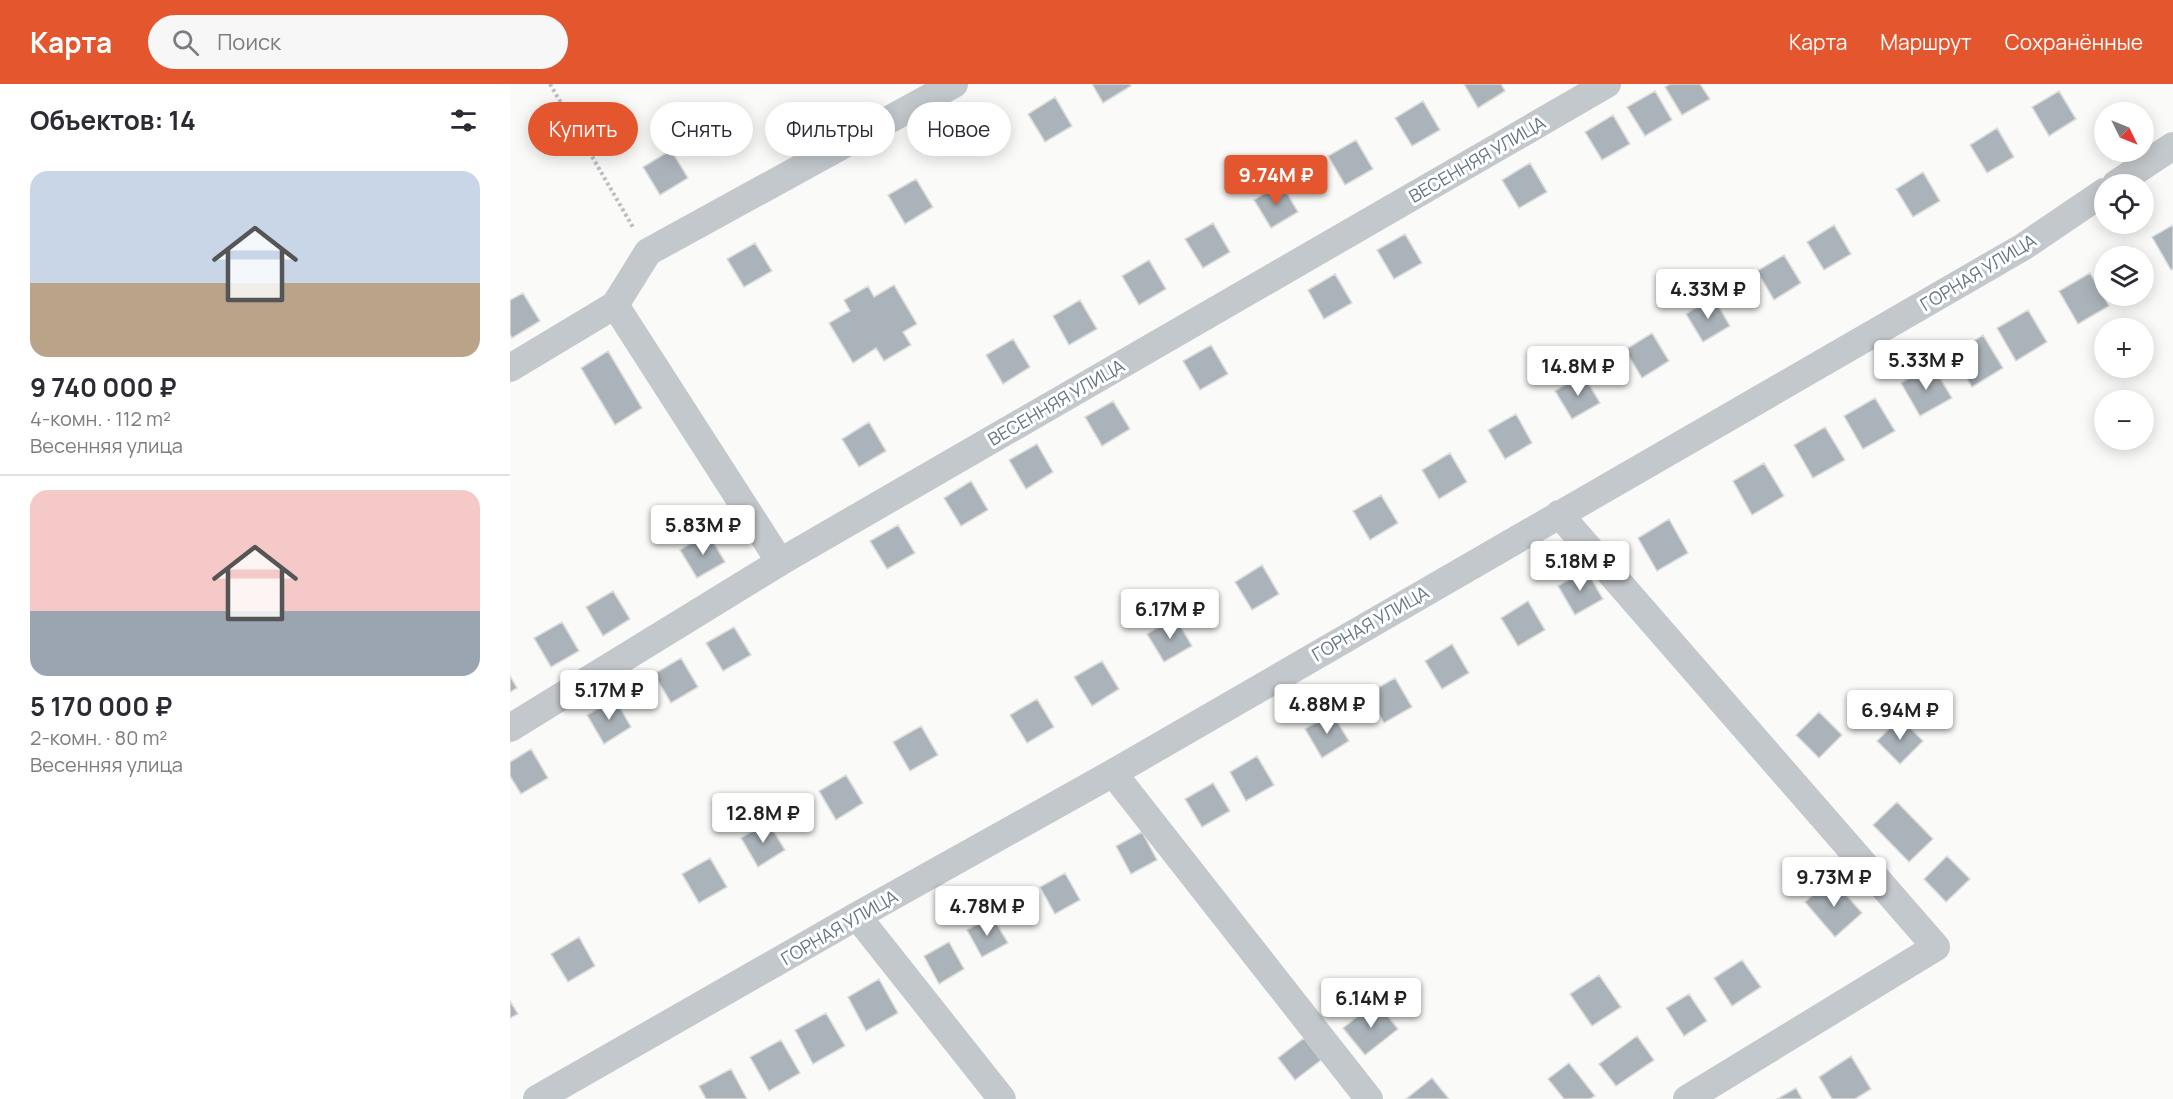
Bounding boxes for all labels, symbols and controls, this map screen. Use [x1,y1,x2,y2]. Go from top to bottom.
search box [148,15,568,69]
text: Карта [30,23,112,61]
icon: search [169,26,202,59]
text: Поиск [217,27,281,57]
text: Карта [1789,28,1847,56]
text: Маршрут [1880,28,1972,56]
text: Сохранённые [2005,28,2143,56]
text: Объектов: 14 [30,102,196,138]
chip: Купить [528,102,638,156]
chip: Снять [650,102,753,156]
chip: Фильтры [765,102,895,156]
chip: Новое [907,102,1011,156]
north arrow [2094,102,2154,162]
map controls [2094,102,2154,450]
icon: filters [447,104,480,137]
street label: ВЕСЕННЯЯ УЛИЦА [1404,110,1550,208]
pin: 9.74M ₽ [1221,155,1331,206]
text: 9.74M ₽ [1238,161,1314,188]
button: locate [2094,174,2154,234]
icon: home [201,210,309,318]
street label: ГОРНАЯ УЛИЦА [1916,228,2041,316]
button: layers [2094,246,2154,306]
pin: 4.33M ₽ [1653,269,1763,320]
text: 4.33M ₽ [1670,275,1746,302]
button: + [2094,318,2154,378]
pin: 5.33M ₽ [1871,340,1981,391]
pin: 14.8M ₽ [1523,346,1633,397]
text: 5.33M ₽ [1888,346,1964,373]
text: 14.8M ₽ [1541,352,1615,379]
street label: ВЕСЕННЯЯ УЛИЦА [983,353,1129,451]
text: 9 740 000 ₽ [30,369,177,405]
button: − [2094,390,2154,450]
text: 4-комн. · 112 m² [30,405,171,432]
text: Весенняя улица [30,432,183,459]
pin: 5.83M ₽ [648,505,758,556]
text: 5.83M ₽ [665,511,741,538]
icon: home [201,529,309,637]
pin: 5.18M ₽ [1525,541,1635,592]
text: 5.18M ₽ [1544,547,1616,574]
street label: ГОРНАЯ УЛИЦА [1307,579,1433,666]
pin: 6.17M ₽ [1115,589,1225,640]
text: 6.17M ₽ [1135,595,1205,622]
pin: 5.17M ₽ [554,670,664,721]
text: 5.17M ₽ [574,676,644,703]
pin: 4.88M ₽ [1272,684,1382,735]
text: 5 170 000 ₽ [30,688,172,724]
text: 4.88M ₽ [1288,690,1366,717]
pin: 6.94M ₽ [1845,690,1955,741]
text: 6.94M ₽ [1861,696,1939,723]
text: 2-комн. · 80 m² [30,724,167,751]
text: Весенняя улица [30,751,183,778]
pin: 12.8M ₽ [708,793,818,844]
text: 12.8M ₽ [726,799,800,826]
pin: 9.73M ₽ [1779,857,1889,908]
text: 9.73M ₽ [1796,863,1872,890]
street label: ГОРНАЯ УЛИЦА [776,883,902,970]
pin: 4.78M ₽ [932,886,1042,937]
text: 4.78M ₽ [949,892,1025,919]
pin: 6.14M ₽ [1316,978,1426,1029]
text: 6.14M ₽ [1335,984,1407,1011]

